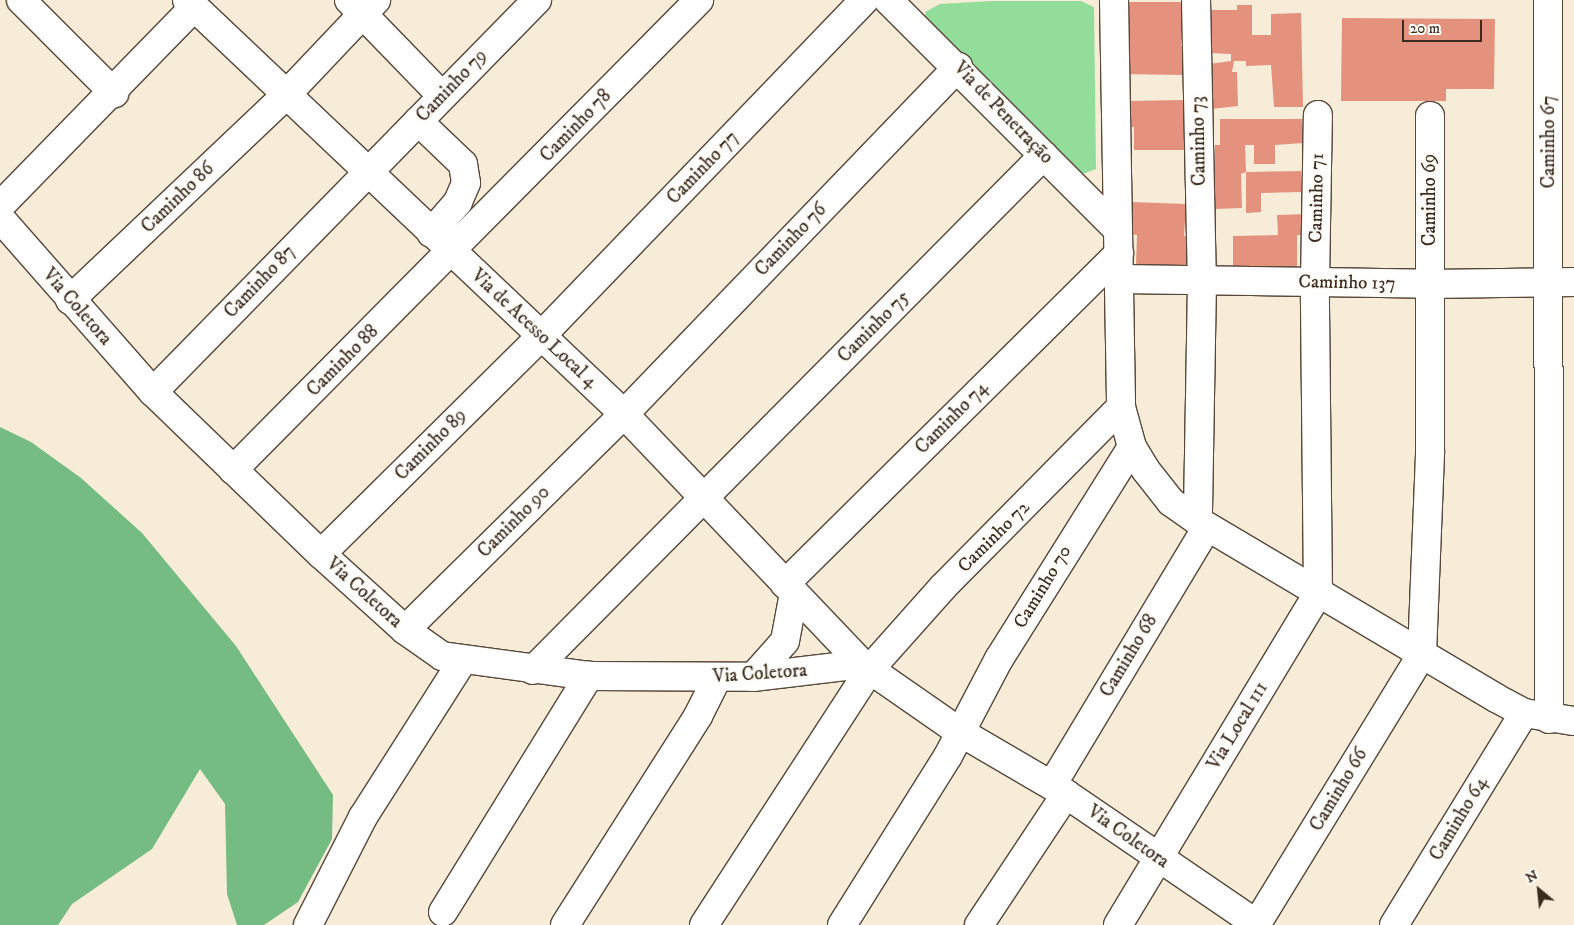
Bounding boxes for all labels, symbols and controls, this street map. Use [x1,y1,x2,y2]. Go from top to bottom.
scale bar [1404,10,1484,42]
text: 20 m [1410,19,1440,38]
street label: Caminho 79 [412,45,492,127]
street label: Via de Penetração [948,57,1058,169]
street label: Caminho 78 [536,85,616,167]
street label: Caminho 73 [1187,96,1211,186]
street label: Caminho 67 [1538,96,1560,188]
street label: Caminho 77 [662,127,744,209]
street label: Caminho 71 [1305,153,1329,243]
street label: Caminho 69 [1419,154,1441,246]
street label: Caminho 86 [137,158,219,238]
street label: Caminho 76 [751,199,831,281]
street label: Caminho 87 [220,241,300,323]
street label: Via Coletora [37,264,117,350]
street label: Via de Acesso Local 4 [466,265,602,393]
street label: Caminho 137 [1298,271,1396,295]
street label: Caminho 75 [833,286,915,368]
street label: Caminho 88 [302,320,384,402]
street label: Caminho 74 [911,377,993,459]
street label: Caminho 89 [390,404,472,486]
street label: Caminho 90 [473,481,555,563]
street label: Caminho 72 [953,496,1035,578]
street label: Caminho 70 [1009,541,1077,633]
street label: Via Coletora [321,553,407,633]
street label: Caminho 68 [1095,611,1163,701]
street label: Via Coletora [712,659,808,689]
street label: Via Local 111 [1203,678,1273,774]
street label: Caminho 66 [1305,744,1373,836]
street label: Caminho 64 [1425,773,1493,865]
street label: Via Coletora [1083,801,1173,873]
north arrow [1514,865,1564,915]
text: N [1523,866,1541,887]

